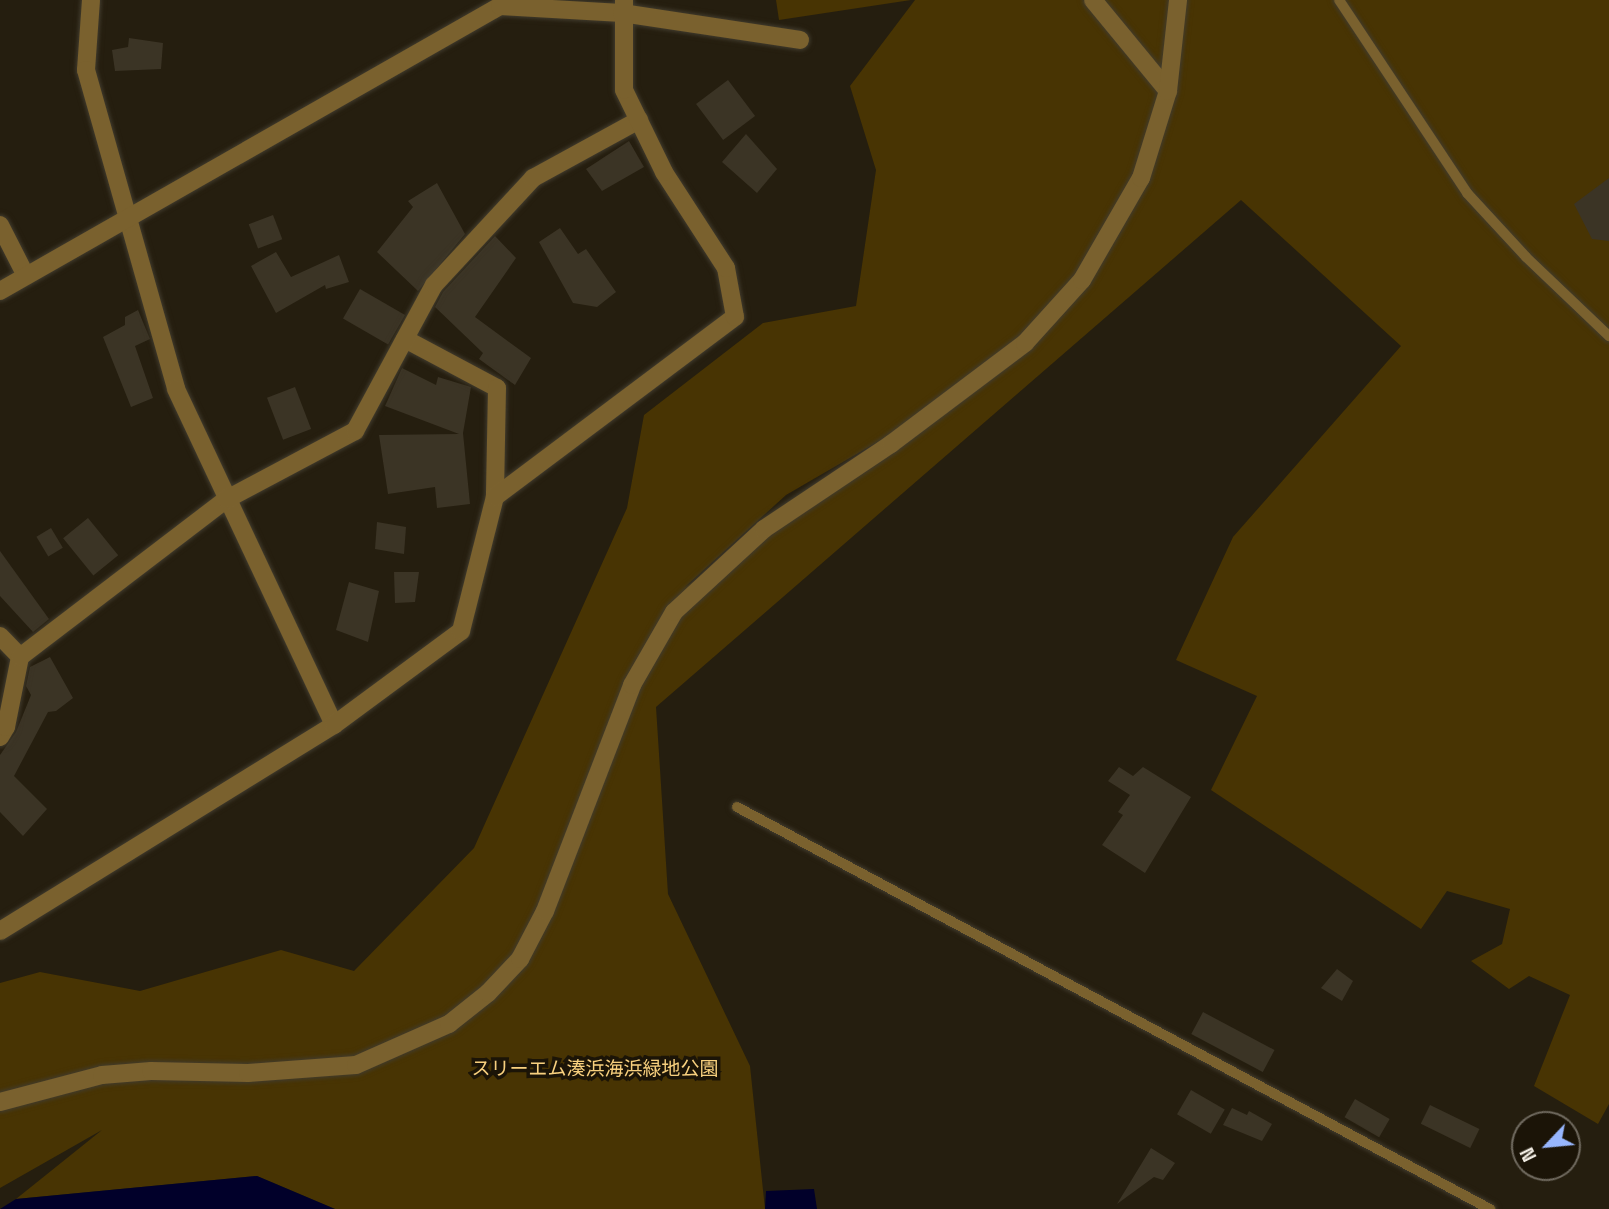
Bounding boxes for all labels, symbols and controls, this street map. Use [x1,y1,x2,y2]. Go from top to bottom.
park label: スリーエム湊浜海浜緑地公園 [472,1058,718,1080]
north arrow [1511,1111,1581,1181]
text: N [1514,1143,1543,1166]

